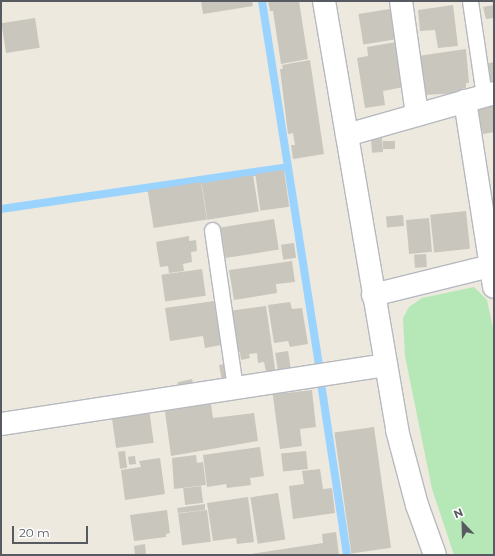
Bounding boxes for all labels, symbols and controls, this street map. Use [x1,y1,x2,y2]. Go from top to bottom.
north arrow [443,504,483,544]
text: N [451,505,465,521]
scale bar [14,518,90,544]
text: 20 m [19,525,50,540]

